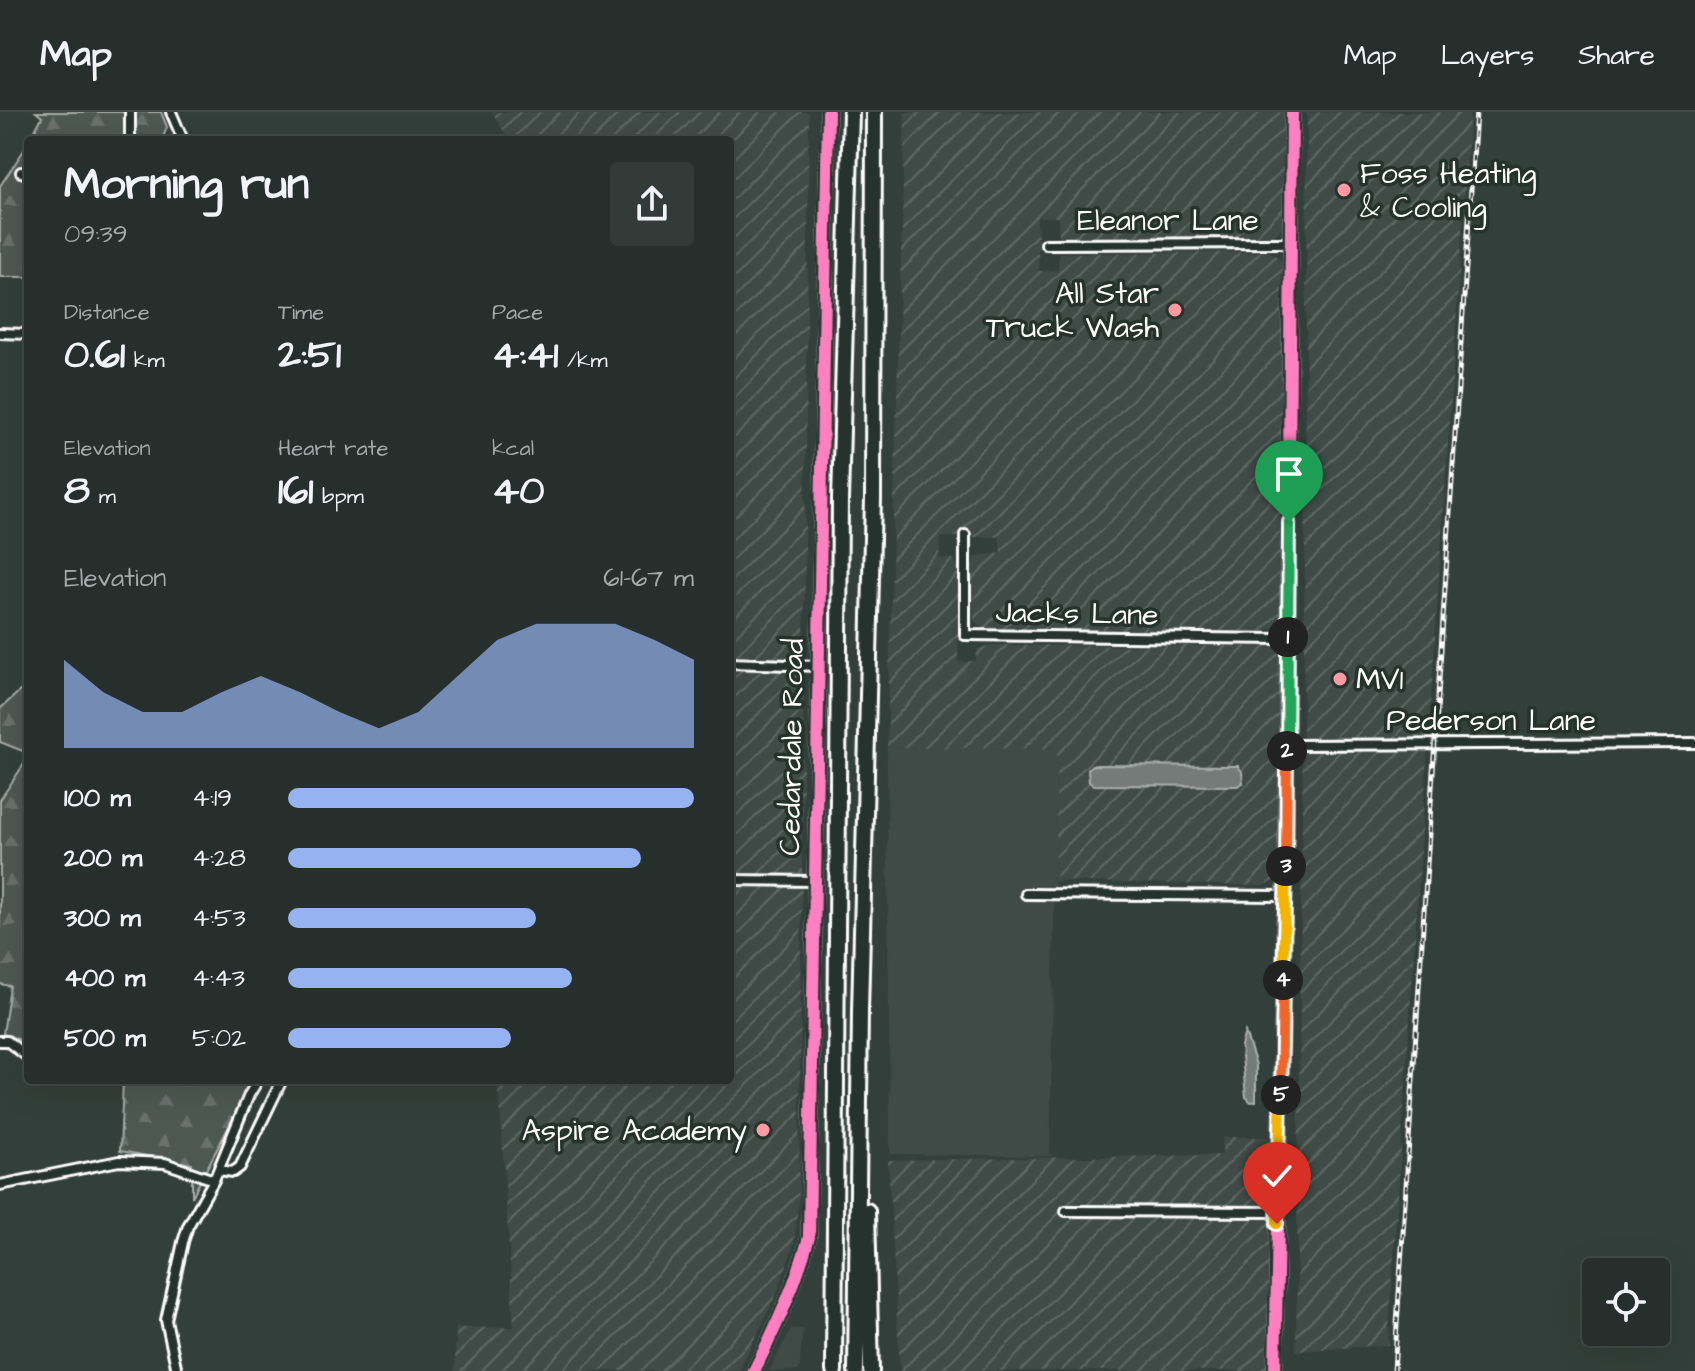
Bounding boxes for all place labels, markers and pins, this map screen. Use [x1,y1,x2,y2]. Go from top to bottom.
place label: Foss Heating & Cooling [1360,153,1537,230]
marker: Foss Heating & Cooling [1335,181,1353,199]
place label: All Star Truck Wash [986,273,1159,349]
marker: All Star Truck Wash [1166,301,1184,319]
pin [1255,440,1323,522]
pin: 1 [1268,617,1308,657]
place label: MV1 [1356,659,1404,701]
marker: MV1 [1331,670,1349,688]
pin: 2 [1267,731,1307,771]
pin: 3 [1266,846,1306,886]
pin: 4 [1263,960,1303,1000]
pin: 5 [1261,1075,1301,1115]
place label: Aspire Academy [522,1110,747,1153]
marker: Aspire Academy [754,1121,772,1139]
pin [1243,1142,1311,1224]

